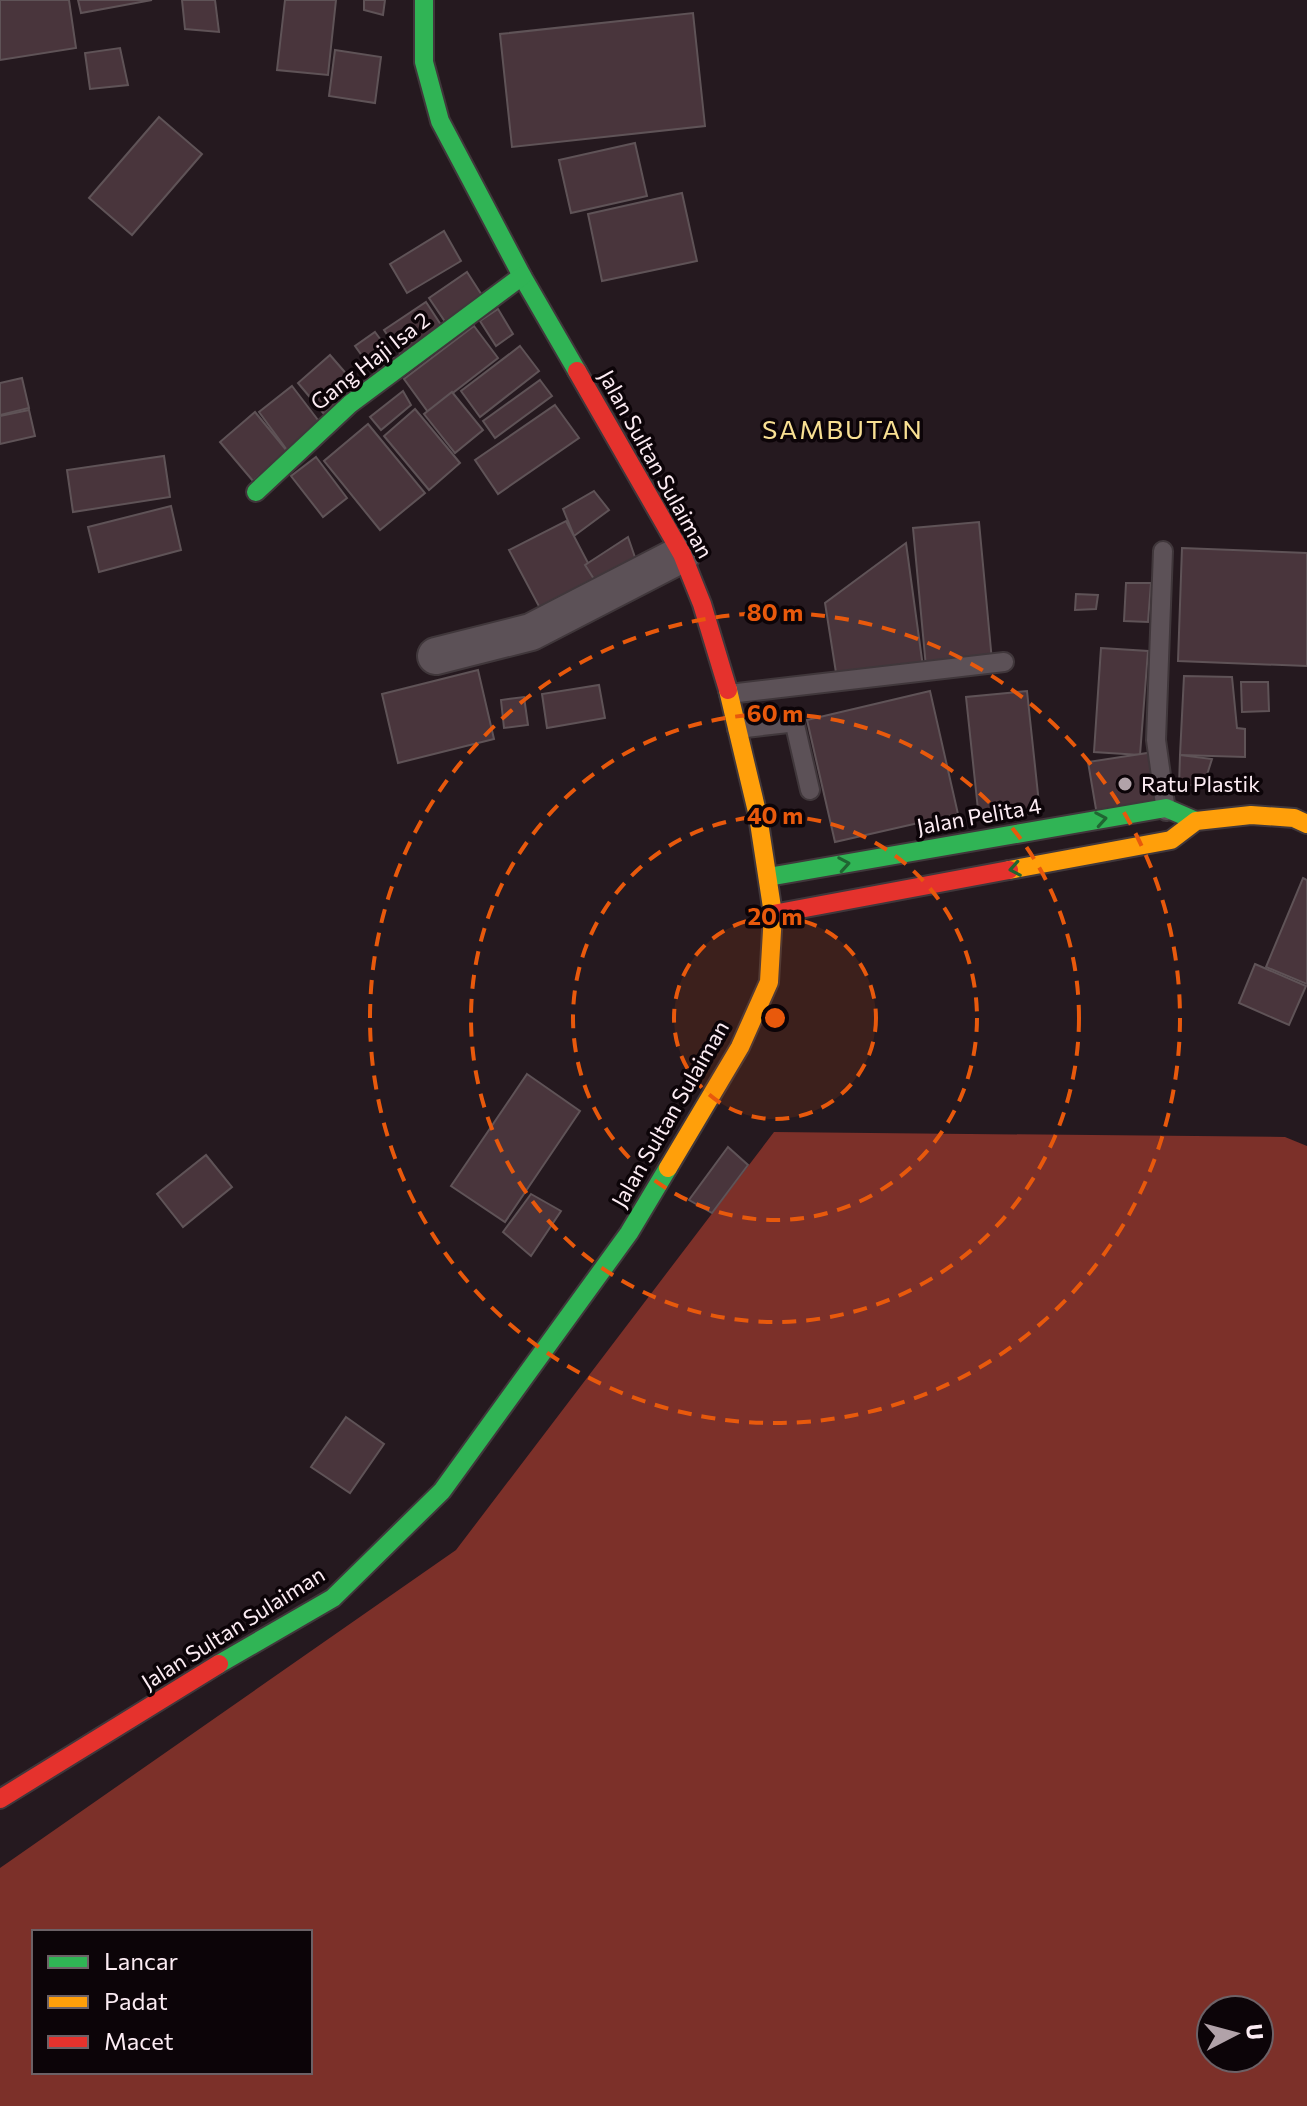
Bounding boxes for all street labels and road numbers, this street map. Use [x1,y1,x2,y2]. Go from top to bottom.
street label: Gang Haji Isa 2 [305,306,435,416]
street label: Jalan Sultan Sulaiman [593,365,719,563]
street label: Jalan Pelita 4 [915,791,1043,840]
street label: Jalan Sultan Sulaiman [605,1016,734,1212]
street label: Jalan Sultan Sulaiman [136,1560,329,1695]

